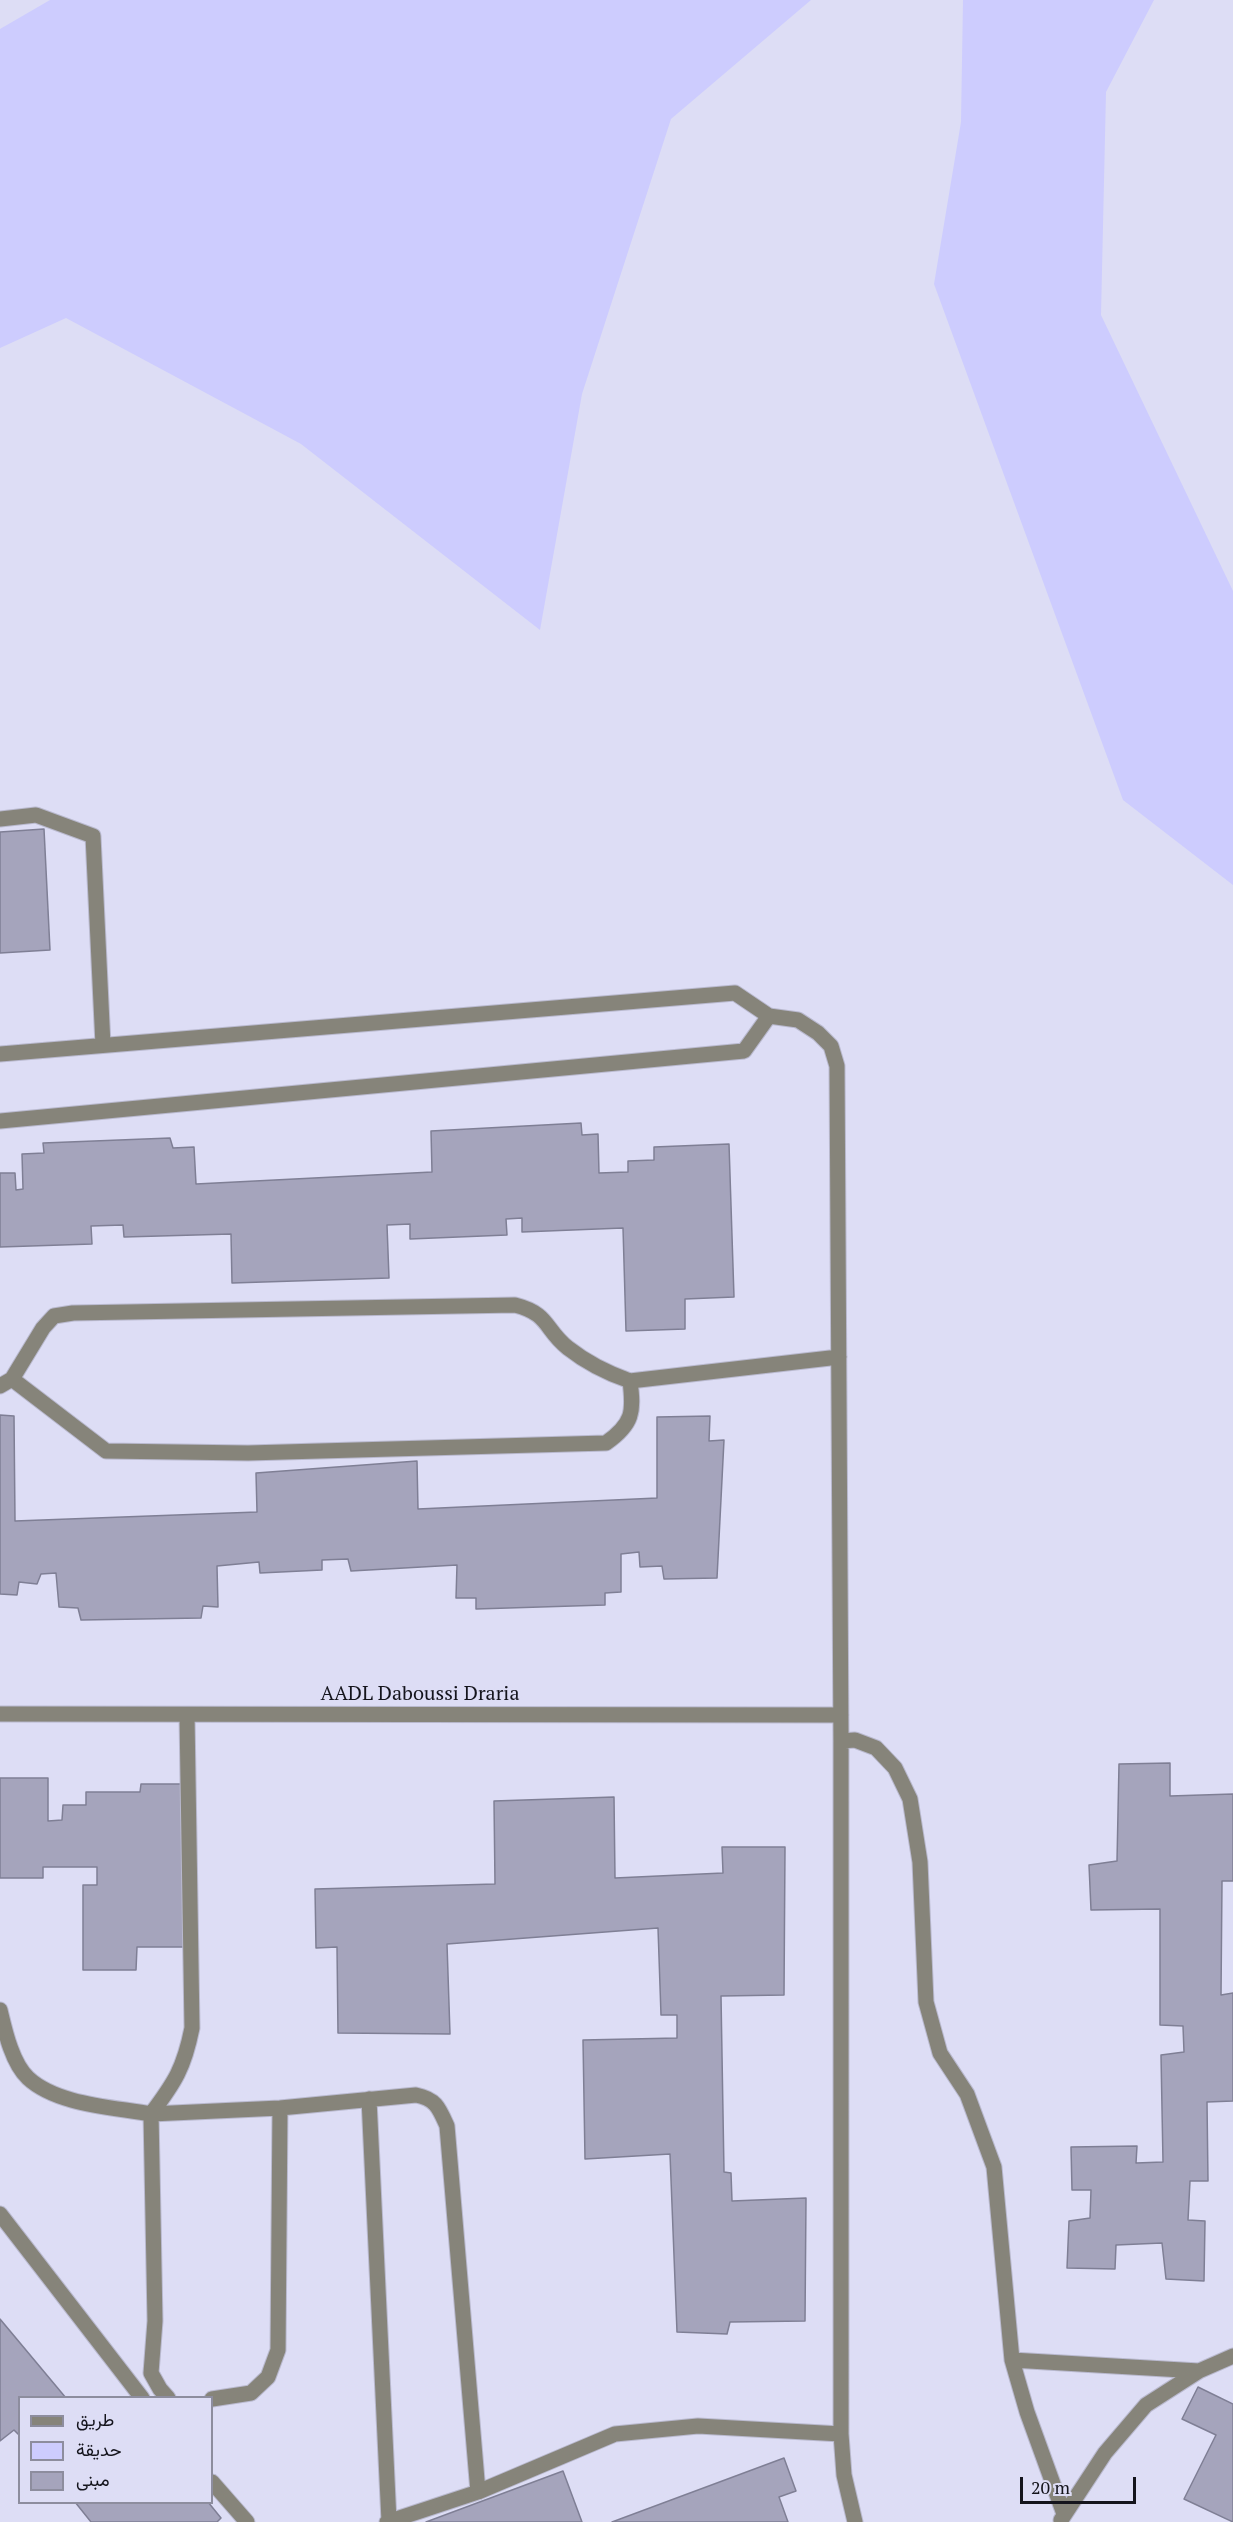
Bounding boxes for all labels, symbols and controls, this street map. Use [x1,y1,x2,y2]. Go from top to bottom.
street label: AADL Daboussi Draria [321,1682,519,1706]
legend [18,2396,213,2504]
text: طريق [76,2407,114,2431]
text: حديقة [76,2437,122,2461]
scale bar [1023,2465,1138,2503]
text: مبنى [76,2467,110,2491]
text: 20 m [1031,2475,1070,2499]

